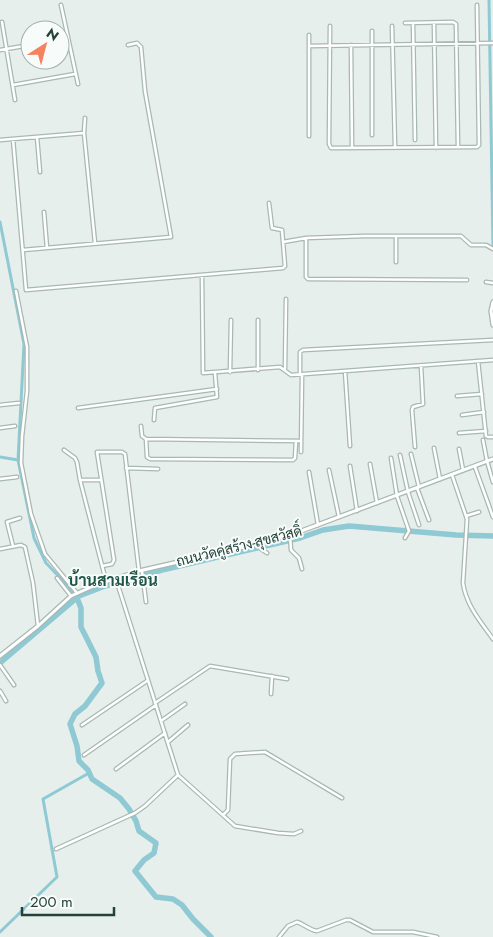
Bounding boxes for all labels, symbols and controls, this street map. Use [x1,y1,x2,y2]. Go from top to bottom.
north arrow [20,20,70,70]
text: N [42,23,63,46]
street label: ถนนวัดคู่สร้าง-สุขสวัสดิ์ [173,518,304,571]
district label: บ้านสามเรือน [68,569,158,592]
scale bar [22,884,115,916]
text: 200 m [30,891,73,913]

